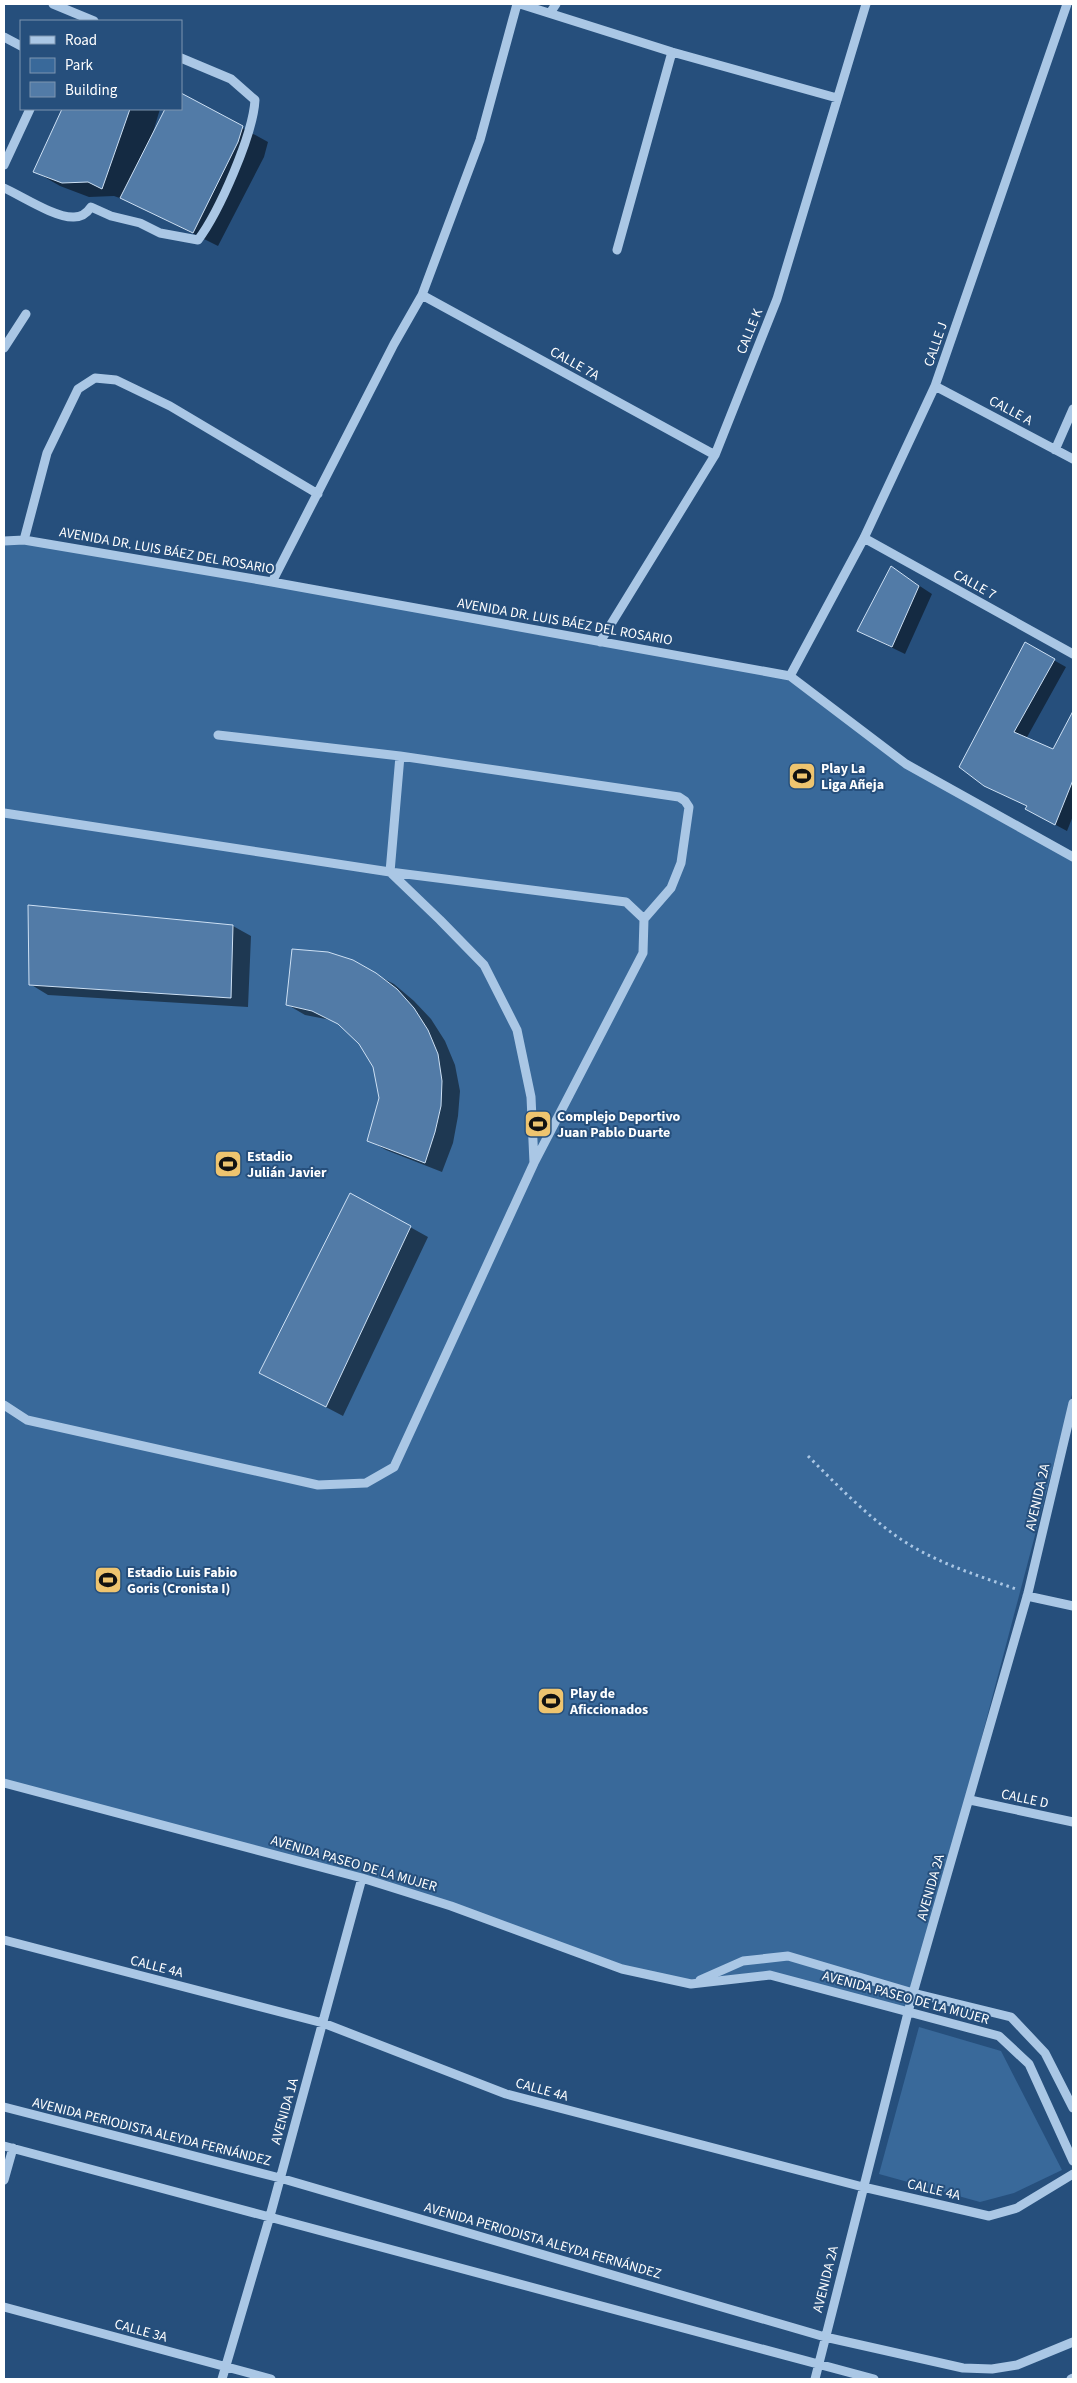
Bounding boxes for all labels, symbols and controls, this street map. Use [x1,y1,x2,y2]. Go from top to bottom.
legend [20,20,182,110]
text: Road [65,30,97,51]
text: Park [65,55,94,76]
text: Building [65,80,118,101]
street label: CALLE K [732,305,768,357]
street label: CALLE J [919,319,953,369]
street label: CALLE 7A [546,342,603,386]
street label: CALLE A [985,391,1036,431]
street label: AVENIDA DR. LUIS BÁEZ DEL ROSARIO [58,522,276,580]
street label: CALLE 7 [949,565,1000,605]
street label: AVENIDA DR. LUIS BÁEZ DEL ROSARIO [456,593,674,651]
place label: Play La Liga Añeja [821,759,884,795]
sports icon: Play La Liga Añeja [787,761,817,791]
place label: Complejo Deportivo Juan Pablo Duarte [557,1107,681,1143]
sports icon: Complejo Deportivo Juan Pablo Duarte [523,1109,553,1139]
place label: Estadio Julián Javier [247,1147,327,1183]
sports icon: Estadio Julián Javier [213,1149,243,1179]
street label: AVENIDA 2A [1021,1461,1055,1533]
place label: Estadio Luis Fabio Goris (Cronista I) [127,1563,237,1599]
sports icon: Estadio Luis Fabio Goris (Cronista I) [93,1565,123,1595]
place label: Play de Aficcionados [569,1684,648,1720]
sports icon: Play de Aficcionados [536,1686,566,1716]
street label: CALLE D [999,1784,1050,1814]
street label: AVENIDA PASEO DE LA MUJER [268,1831,439,1897]
street label: AVENIDA 2A [912,1851,950,1923]
street label: CALLE 4A [128,1951,186,1983]
street label: AVENIDA PASEO DE LA MUJER [820,1966,991,2030]
street label: CALLE 4A [513,2073,571,2107]
street label: AVENIDA 1A [266,2075,304,2147]
street label: AVENIDA PERIODISTA ALEYDA FERNÁNDEZ [30,2093,273,2171]
street label: CALLE 4A [905,2174,963,2206]
street label: AVENIDA PERIODISTA ALEYDA FERNÁNDEZ [422,2198,663,2284]
street label: AVENIDA 2A [808,2243,844,2315]
street label: CALLE 3A [112,2314,170,2348]

